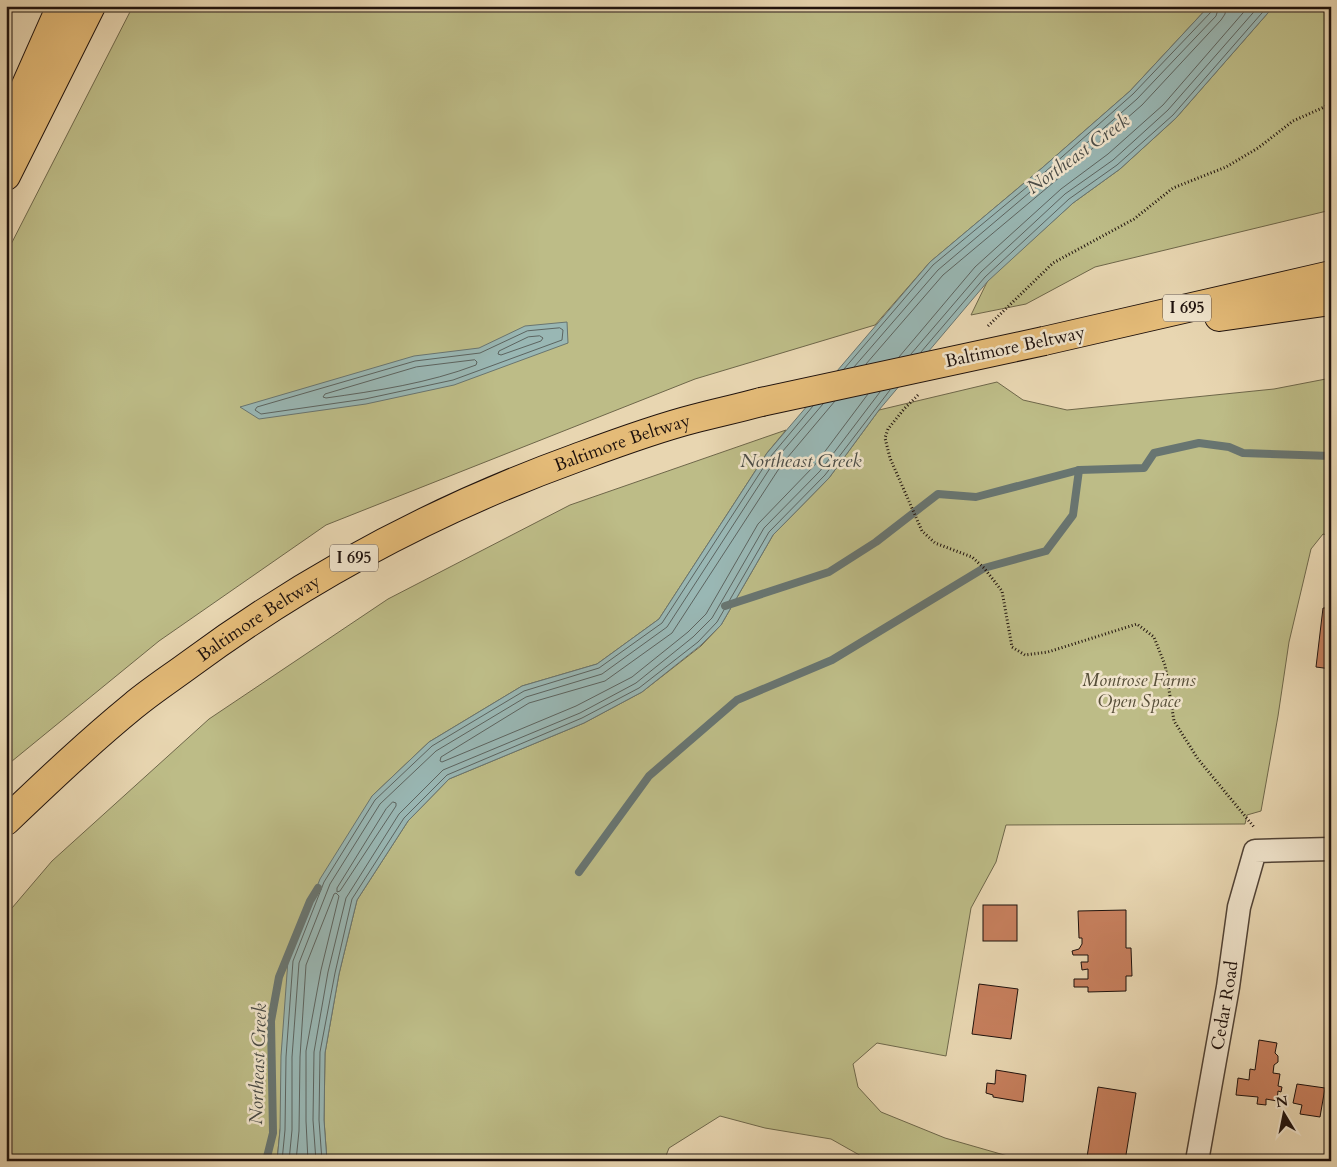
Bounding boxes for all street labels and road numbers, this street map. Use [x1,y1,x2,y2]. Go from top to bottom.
road number: I 695 [1163,294,1211,322]
street label: Baltimore Beltway [943,320,1088,374]
street label: Baltimore Beltway [551,408,694,477]
road number: I 695 [330,544,378,572]
street label: Baltimore Beltway [192,568,325,667]
street label: Cedar Road [1204,959,1244,1052]

